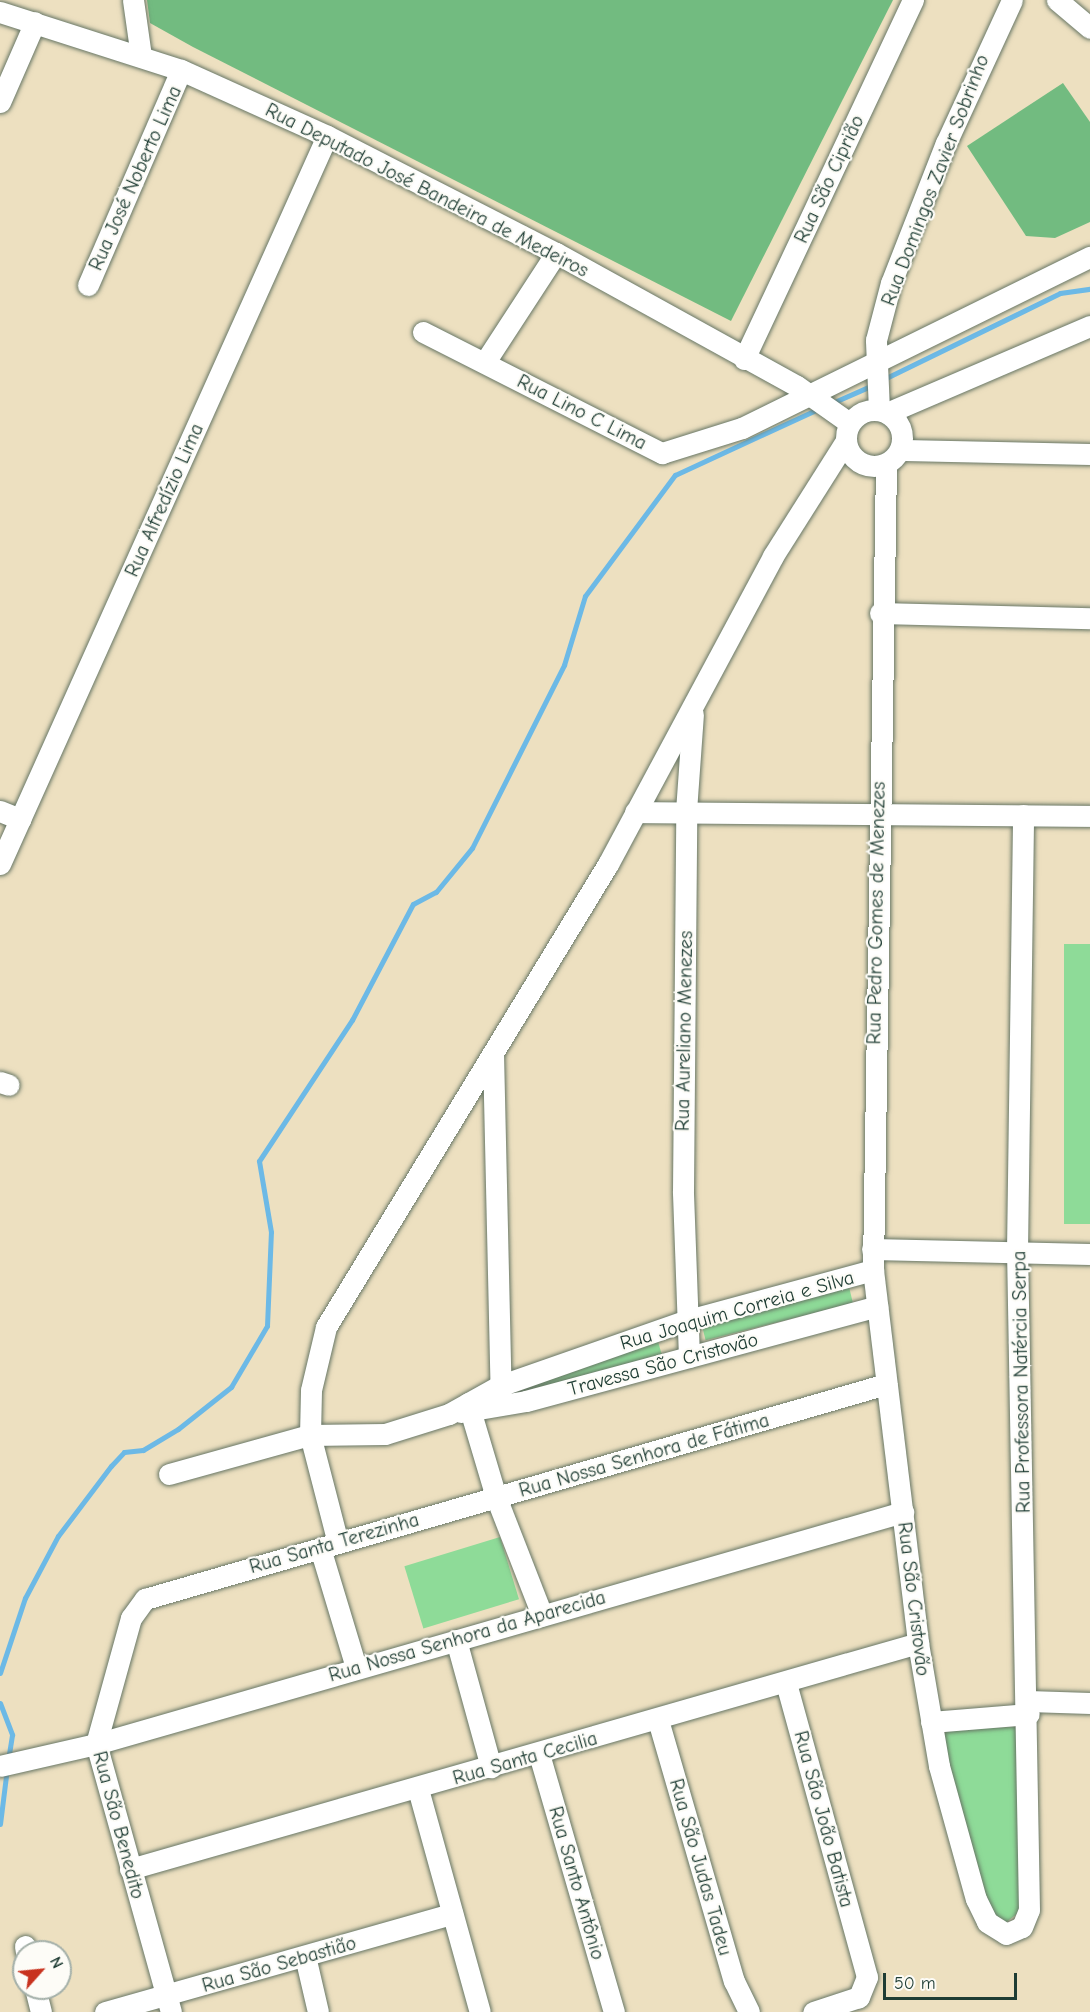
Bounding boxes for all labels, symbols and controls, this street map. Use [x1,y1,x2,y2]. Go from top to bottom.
street label: Rua Domingos Zavier Sobrinho [876,51,994,309]
street label: Rua José Noberto Lima [83,82,187,274]
street label: Rua Deputado José Bandeira de Medeiros [261,98,593,282]
street label: Rua São Ciprião [789,111,869,247]
street label: Rua Lino C Lima [513,369,651,455]
street label: Rua Alfredízio Lima [119,420,209,580]
street label: Rua Pedro Gomes de Menezes [862,781,890,1045]
street label: Rua Aureliano Menezes [670,931,698,1131]
street label: Rua Professora Natércia Serpa [1007,1251,1035,1513]
street label: Rua Joaquim Correia e Silva [617,1265,857,1355]
street label: Travessa São Cristovão [565,1327,761,1401]
street label: Rua Nossa Senhora de Fátima [516,1408,772,1502]
street label: Rua Santa Terezinha [246,1507,422,1579]
street label: Rua São Cristovão [893,1521,935,1677]
street label: Rua Nossa Senhora da Aparecida [326,1585,608,1687]
street label: Rua Santa Cecilia [450,1726,600,1790]
street label: Rua São João Batista [789,1728,859,1910]
street label: Rua São Benedito [88,1748,150,1902]
street label: Rua São Judas Tadeu [664,1776,738,1958]
street label: Rua Santo Antônio [544,1803,610,1963]
street label: Rua São Sebastião [199,1931,359,1997]
north arrow [12,1940,72,2000]
text: N [46,1954,67,1971]
scale bar [886,1961,1020,1999]
text: 50 m [894,1973,936,1994]

